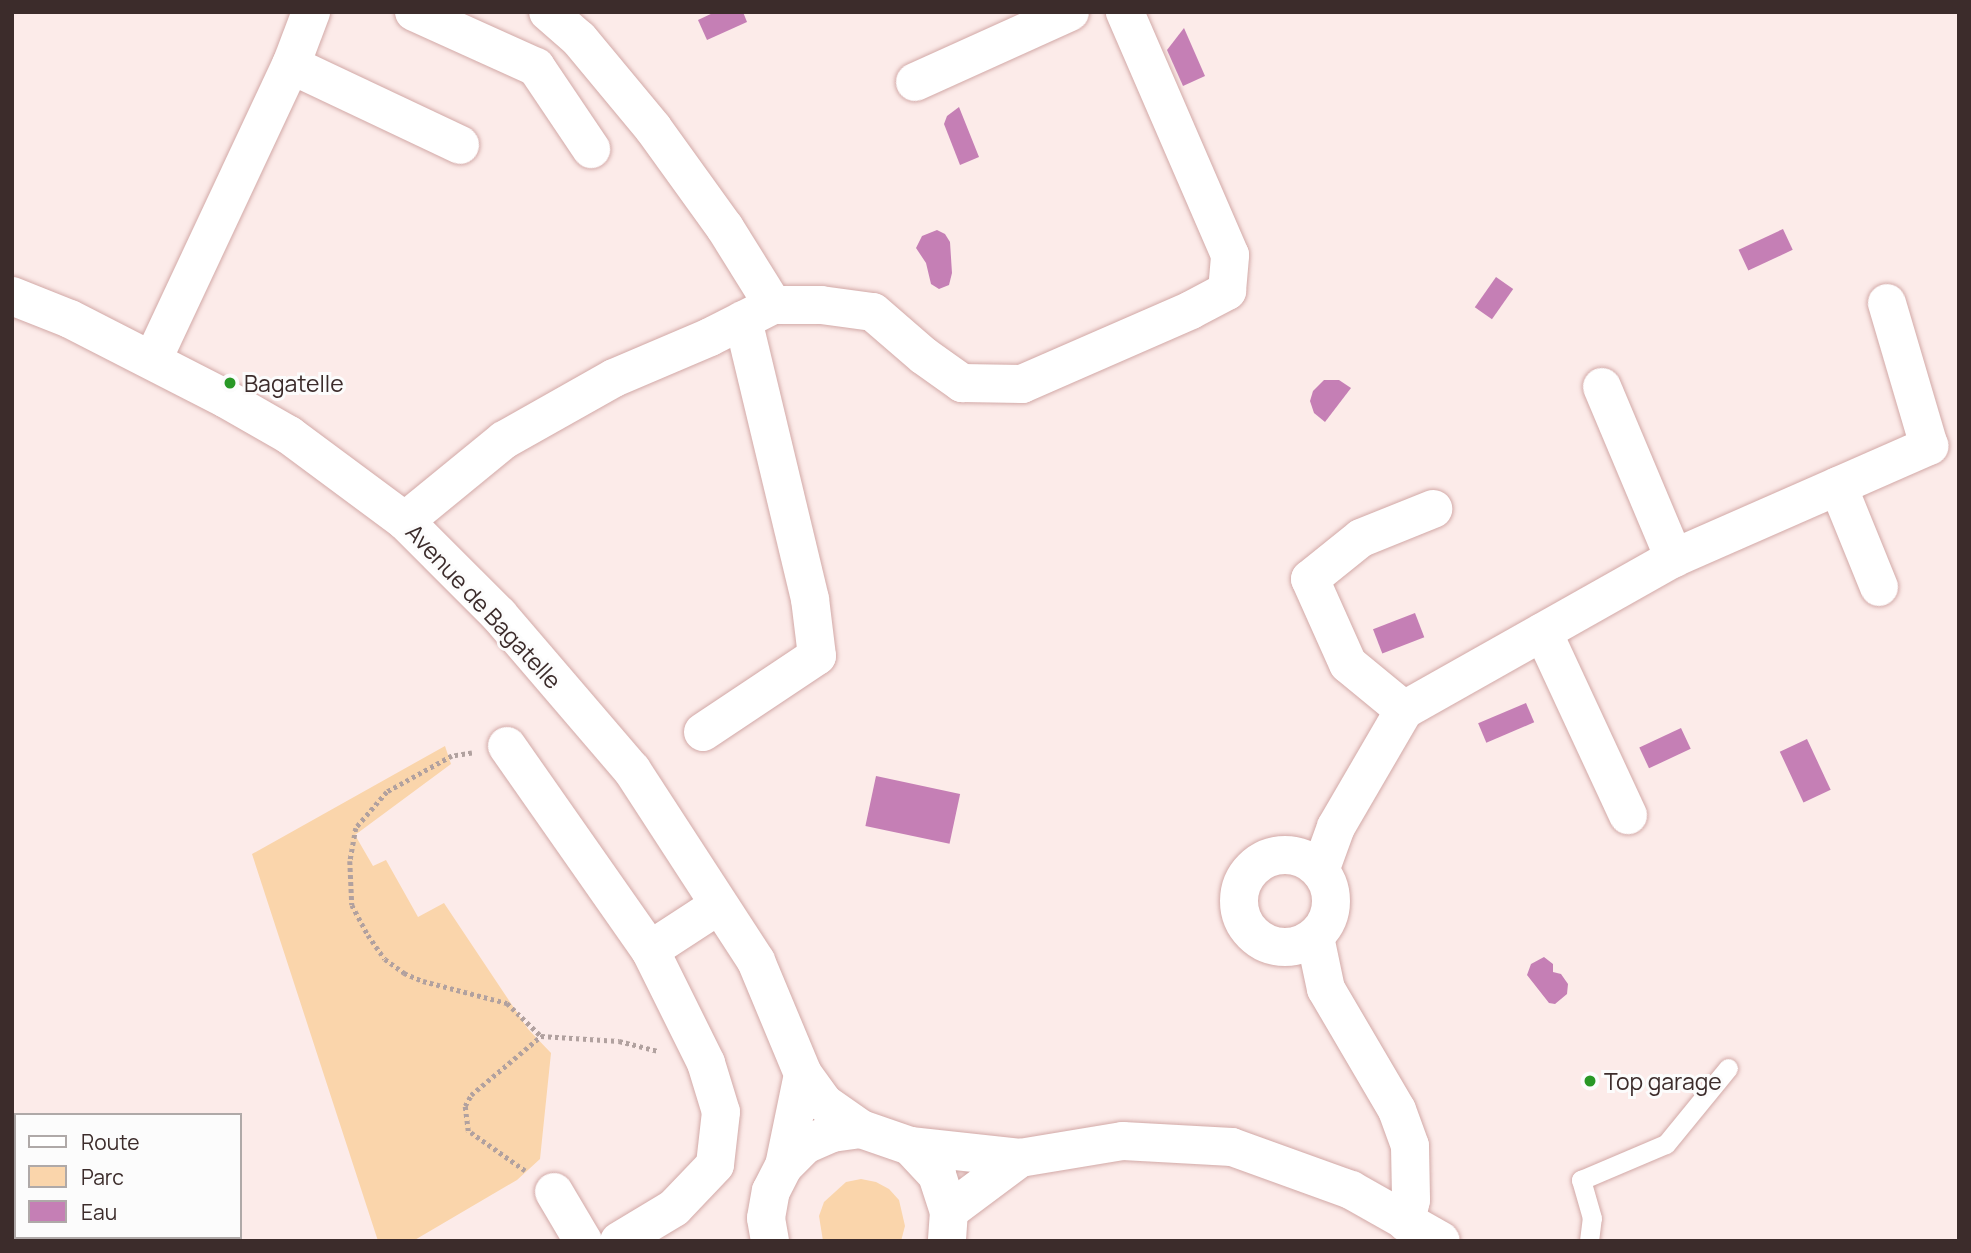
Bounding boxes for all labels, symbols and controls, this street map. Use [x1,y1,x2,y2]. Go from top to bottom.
place label: Bagatelle [244,369,344,397]
marker: Bagatelle [222,375,238,391]
street label: Avenue de Bagatelle [401,518,567,694]
place label: Top garage [1604,1067,1722,1095]
marker: Top garage [1582,1073,1598,1089]
legend [14,1113,242,1239]
text: Route [81,1128,139,1156]
text: Parc [81,1163,124,1191]
text: Eau [81,1198,117,1226]

